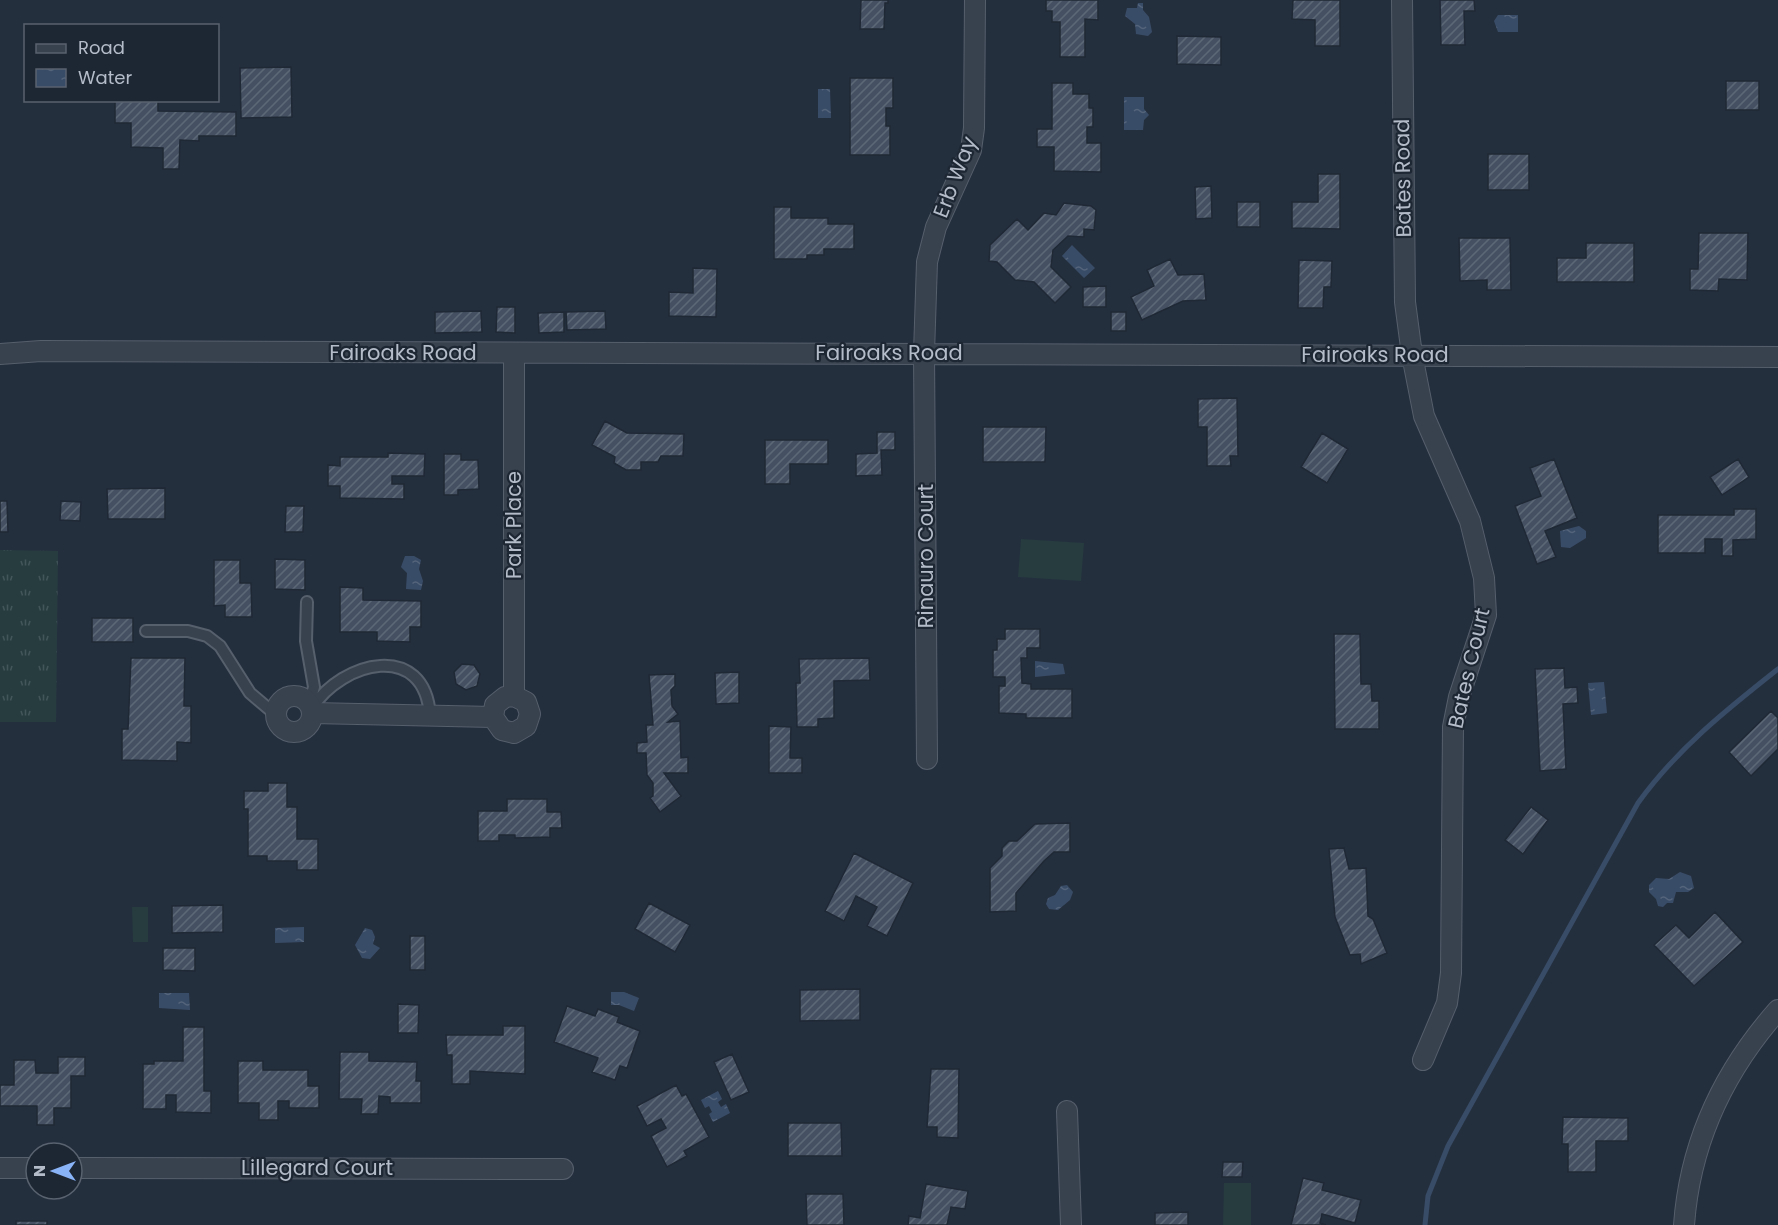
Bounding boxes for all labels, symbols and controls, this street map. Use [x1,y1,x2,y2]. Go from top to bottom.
legend [24,24,219,102]
text: Road [78,35,125,60]
text: Water [78,65,132,90]
street label: Bates Road [1387,118,1418,238]
street label: Erb Way [926,132,983,222]
street label: Fairoaks Road [329,338,477,367]
street label: Fairoaks Road [815,338,963,367]
street label: Fairoaks Road [1301,340,1449,369]
street label: Park Place [499,471,528,579]
street label: Rinauro Court [911,484,940,628]
street label: Bates Court [1441,605,1496,731]
north arrow [24,1141,84,1201]
street label: Lillegard Court [241,1153,393,1182]
text: N [28,1165,51,1177]

